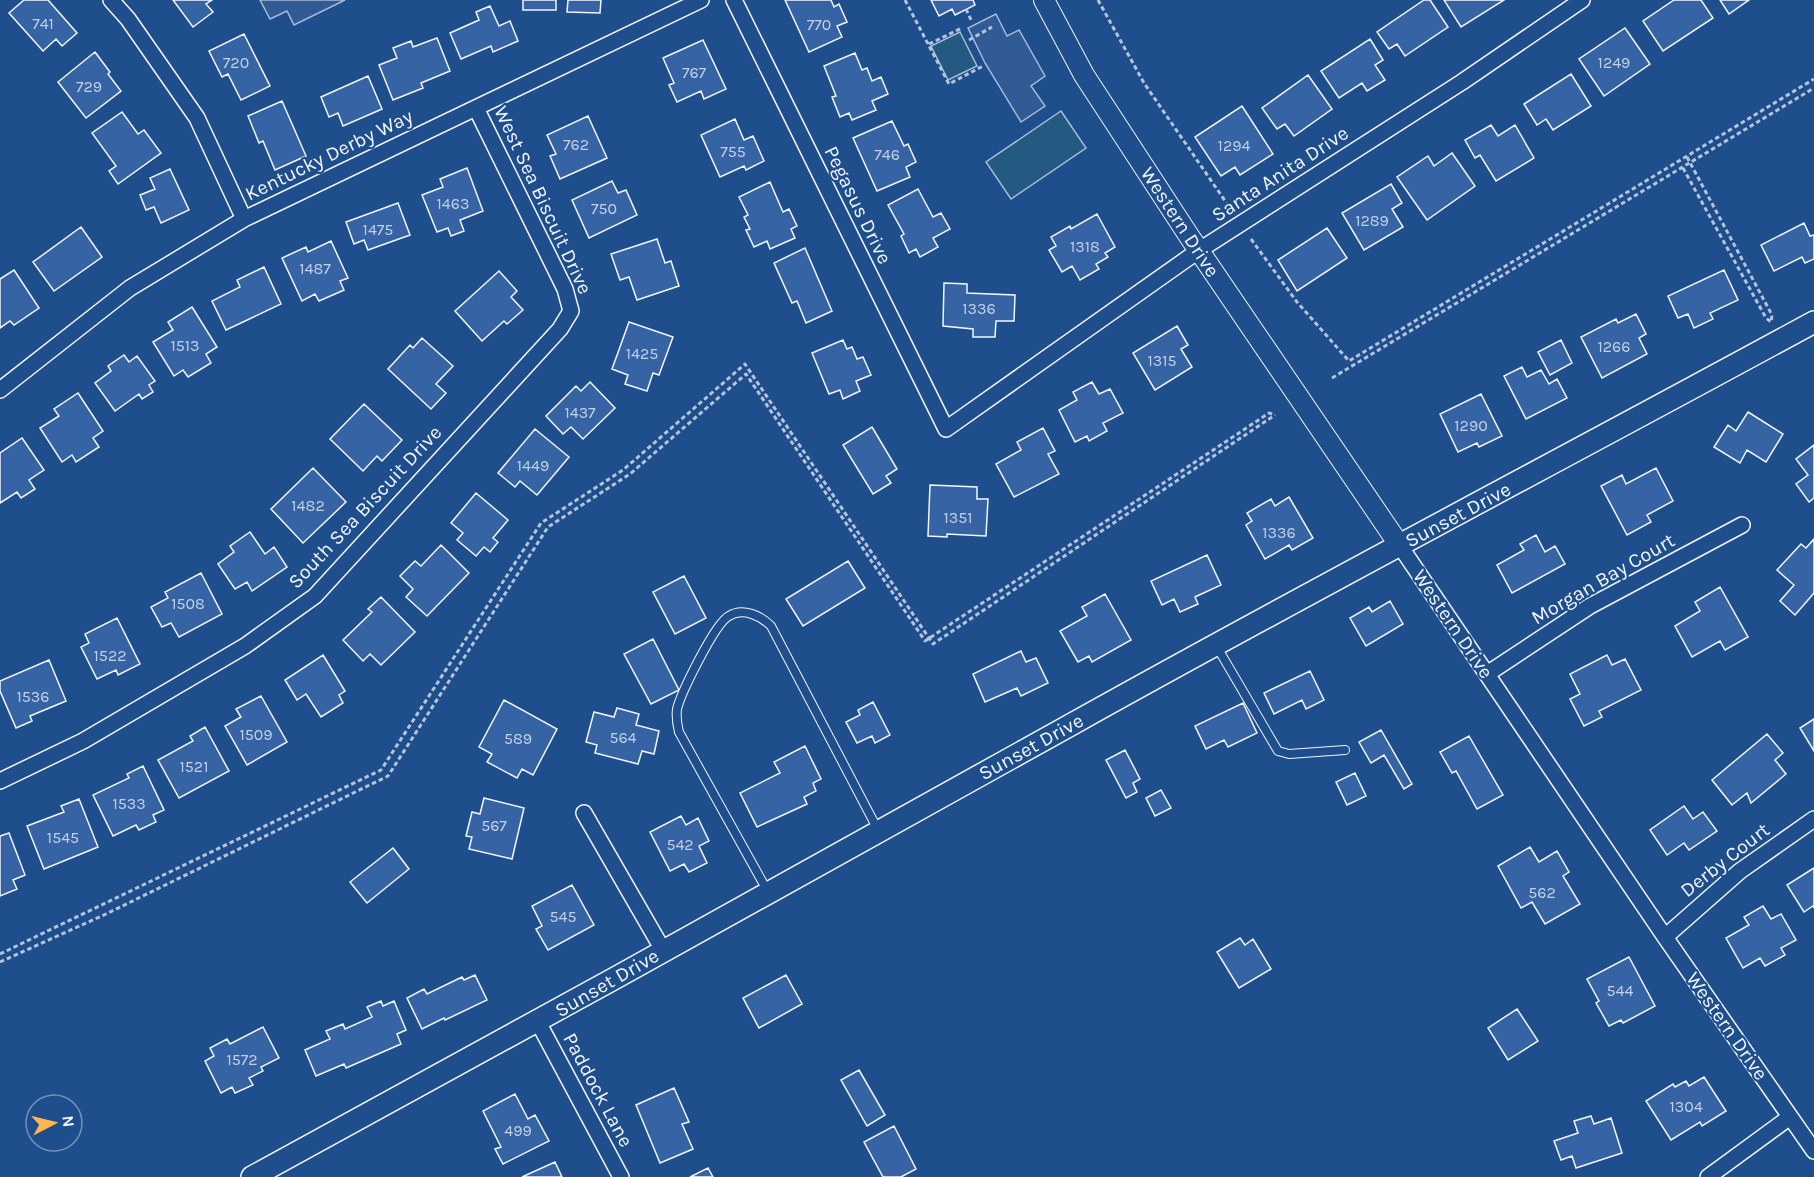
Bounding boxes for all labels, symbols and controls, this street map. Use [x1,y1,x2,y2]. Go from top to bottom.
house number: 741 [32,14,54,33]
house number: 770 [807,15,831,34]
house number: 720 [223,53,249,72]
house number: 1249 [1598,53,1630,72]
house number: 767 [682,63,707,82]
house number: 729 [76,77,102,96]
street label: West Sea Biscuit Drive [489,102,597,298]
street label: Kentucky Derby Way [241,104,417,206]
street label: Santa Anita Drive [1207,121,1353,227]
house number: 762 [563,135,589,154]
house number: 1294 [1218,136,1250,155]
house number: 755 [720,142,746,161]
street label: Pegasus Drive [820,142,896,268]
house number: 746 [874,145,900,164]
street label: Western Drive [1136,163,1224,281]
house number: 1463 [437,194,469,213]
house number: 750 [591,199,617,218]
house number: 1289 [1355,211,1389,230]
house number: 1475 [363,220,393,239]
house number: 1318 [1070,237,1100,256]
house number: 1487 [299,259,331,278]
house number: 1336 [962,299,996,318]
house number: 1513 [170,336,200,355]
house number: 1266 [1598,337,1630,356]
house number: 1425 [626,344,658,363]
house number: 1315 [1147,351,1177,370]
house number: 1437 [564,403,596,422]
house number: 1290 [1454,416,1488,435]
street label: South Sea Biscuit Drive [284,421,446,593]
house number: 1449 [517,456,549,475]
street label: Sunset Drive [1401,478,1515,552]
house number: 1482 [291,496,325,515]
house number: 1351 [943,508,973,527]
house number: 1336 [1262,523,1296,542]
street label: Morgan Bay Court [1527,528,1679,629]
street label: Western Drive [1408,565,1498,683]
house number: 1508 [171,594,205,613]
house number: 1522 [94,646,126,665]
house number: 1536 [17,687,49,706]
street label: Sunset Drive [975,709,1087,785]
house number: 1509 [239,725,273,744]
house number: 564 [609,728,637,747]
house number: 589 [504,729,532,748]
house number: 1521 [180,757,208,776]
house number: 1533 [112,794,146,813]
house number: 567 [481,816,507,835]
street label: Derby Court [1676,818,1774,902]
house number: 1545 [47,828,79,847]
house number: 542 [666,835,694,854]
house number: 562 [1528,883,1556,902]
house number: 545 [550,907,577,926]
street label: Sunset Drive [551,944,663,1022]
street label: Western Drive [1681,968,1773,1084]
house number: 544 [1607,981,1634,1000]
street label: Paddock Lane [558,1029,638,1151]
house number: 1572 [226,1050,258,1069]
north arrow [24,1093,84,1153]
house number: 1304 [1669,1097,1703,1116]
text: N [58,1114,79,1128]
house number: 499 [504,1121,532,1140]

